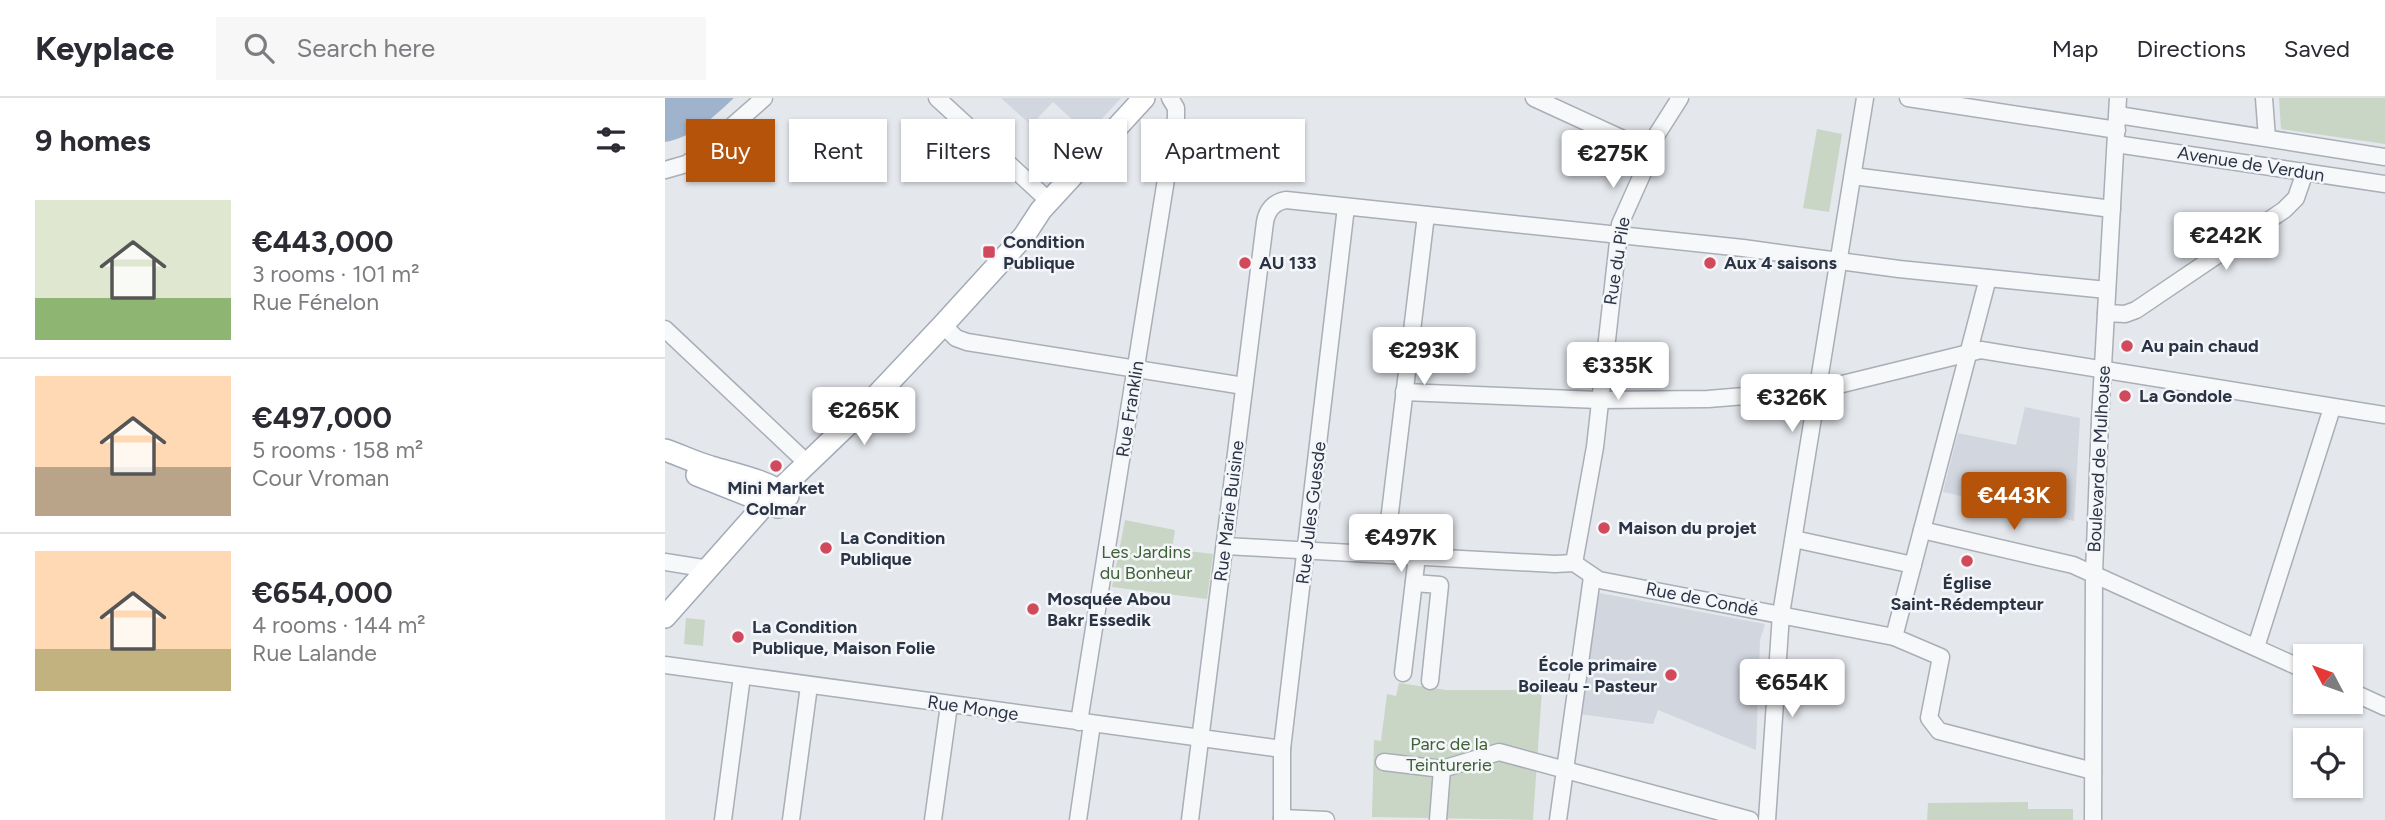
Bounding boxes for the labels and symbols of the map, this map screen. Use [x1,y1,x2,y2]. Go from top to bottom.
pin: €275K [1564,130,1662,190]
street label: Avenue de Verdun [2176,142,2326,186]
pin: €242K [2177,212,2275,272]
street label: Rue du Pile [1599,215,1635,307]
place label: Condition Publique [1003,231,1085,274]
marker: Condition Publique [981,244,997,260]
place label: AU 133 [1259,252,1316,274]
place label: Aux 4 saisons [1724,252,1837,274]
marker: AU 133 [1237,255,1253,271]
marker: Aux 4 saisons [1702,255,1718,271]
pin: €293K [1375,328,1473,387]
place label: Au pain chaud [2141,335,2259,357]
marker: Au pain chaud [2119,338,2135,354]
pin: €335K [1569,342,1667,402]
street label: Rue Franklin [1112,359,1148,459]
street label: Boulevard de Mulhouse [2083,365,2115,553]
pin: €326K [1743,374,1841,434]
place label: La Gondole [2139,385,2232,407]
pin: €265K [815,388,913,447]
marker: La Gondole [2117,388,2133,404]
street label: Rue Marie Buisine [1209,439,1249,583]
street label: Rue Jules Guesde [1291,440,1331,586]
marker: Mini Market Colmar [768,458,784,474]
pin: €443K [1965,472,2063,532]
place label: Mini Market Colmar [727,477,825,520]
pin: €497K [1352,514,1450,574]
place label: Maison du projet [1618,517,1757,539]
marker: Maison du projet [1596,520,1612,536]
place label: La Condition Publique [840,527,945,570]
marker: La Condition Publique [818,540,834,556]
park label: Les Jardins du Bonheur [1100,541,1192,584]
marker: Église Saint-Rédempteur [1959,553,1975,569]
place label: Église Saint-Rédempteur [1891,572,2044,615]
street label: Rue de Condé [1644,577,1760,621]
place label: Mosquée Abou Bakr Essedik [1047,588,1171,631]
marker: Mosquée Abou Bakr Essedik [1025,601,1041,617]
place label: La Condition Publique, Maison Folie [752,616,935,659]
marker: La Condition Publique, Maison Folie [730,629,746,645]
north arrow [2293,644,2363,714]
place label: École primaire Boileau - Pasteur [1518,654,1657,697]
pin: €654K [1743,660,1841,719]
marker: École primaire Boileau - Pasteur [1663,667,1679,683]
street label: Rue Monge [926,691,1020,725]
park label: Parc de la Teinturerie [1406,733,1492,776]

